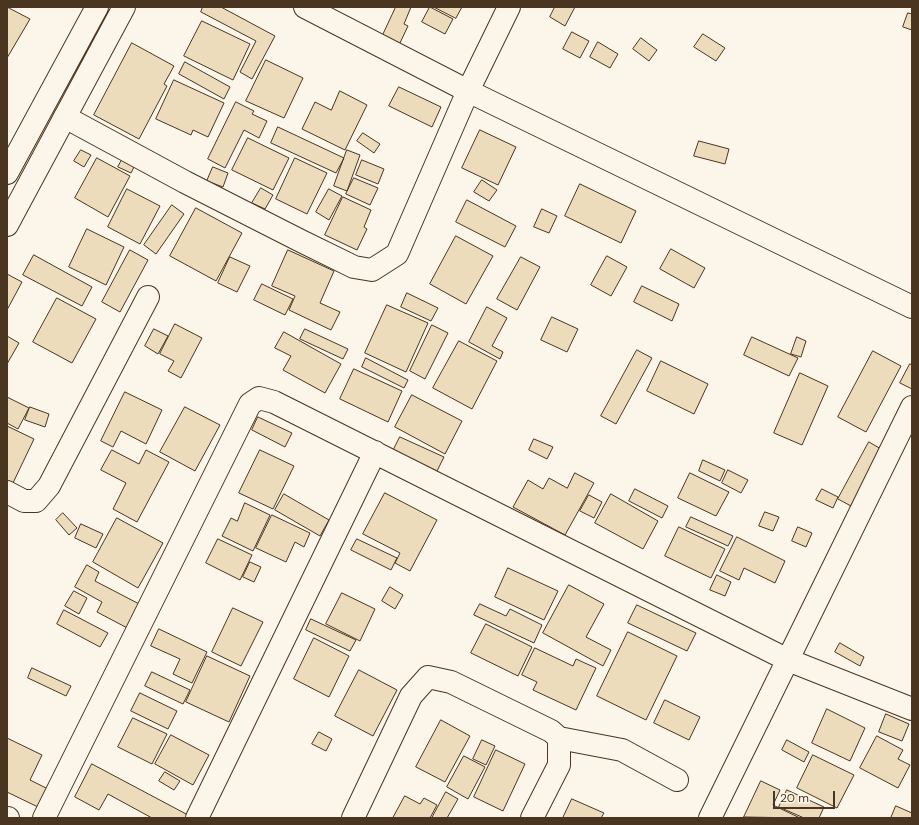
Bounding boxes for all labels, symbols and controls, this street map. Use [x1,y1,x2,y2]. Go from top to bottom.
scale bar [775,783,837,809]
text: 20 m [780,790,809,806]

